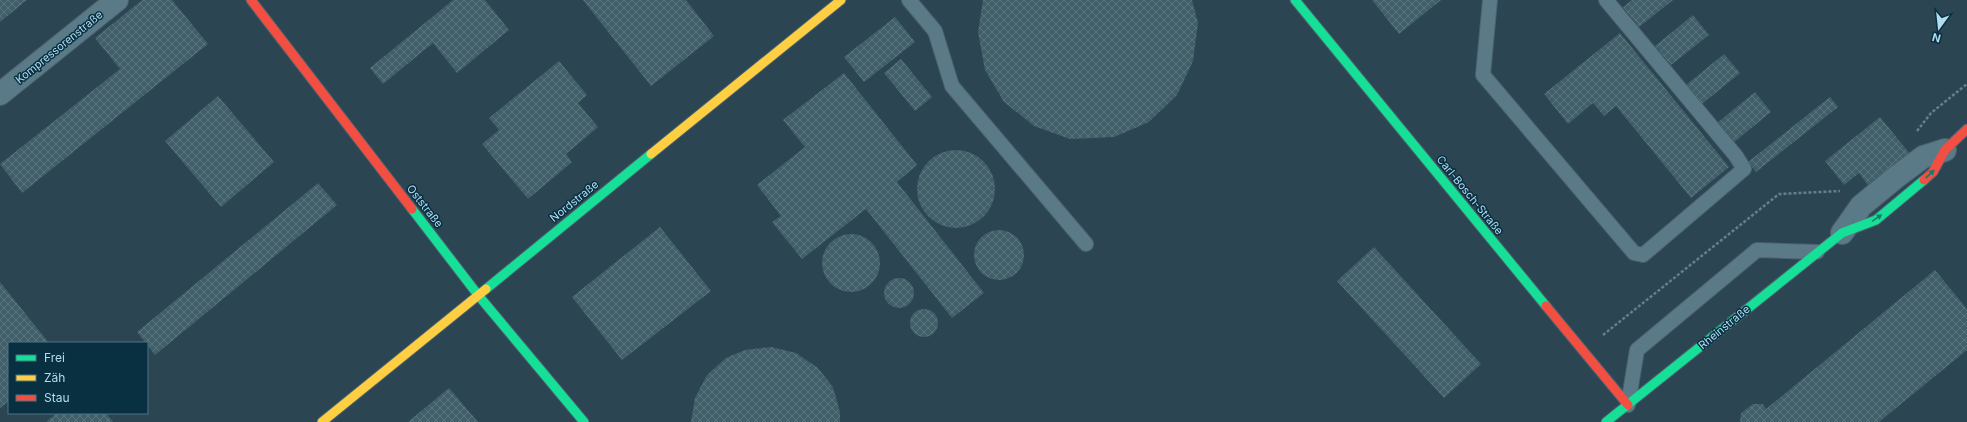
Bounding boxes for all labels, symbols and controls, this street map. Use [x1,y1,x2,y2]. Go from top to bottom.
street label: Kompressorenstraße [13,7,105,87]
north arrow [1919,8,1959,48]
text: N [1931,30,1942,46]
street label: Carl-Bosch-Straße [1434,153,1506,237]
one-way arrow [1925,170,1935,179]
street label: Nordstraße [547,177,601,225]
street label: Oststraße [404,182,446,230]
one-way arrow [1872,214,1883,221]
street label: Rheinstraße [1695,302,1753,352]
legend [8,342,148,414]
text: Frei [44,350,65,365]
text: Zäh [44,370,65,385]
text: Stau [44,390,70,405]

